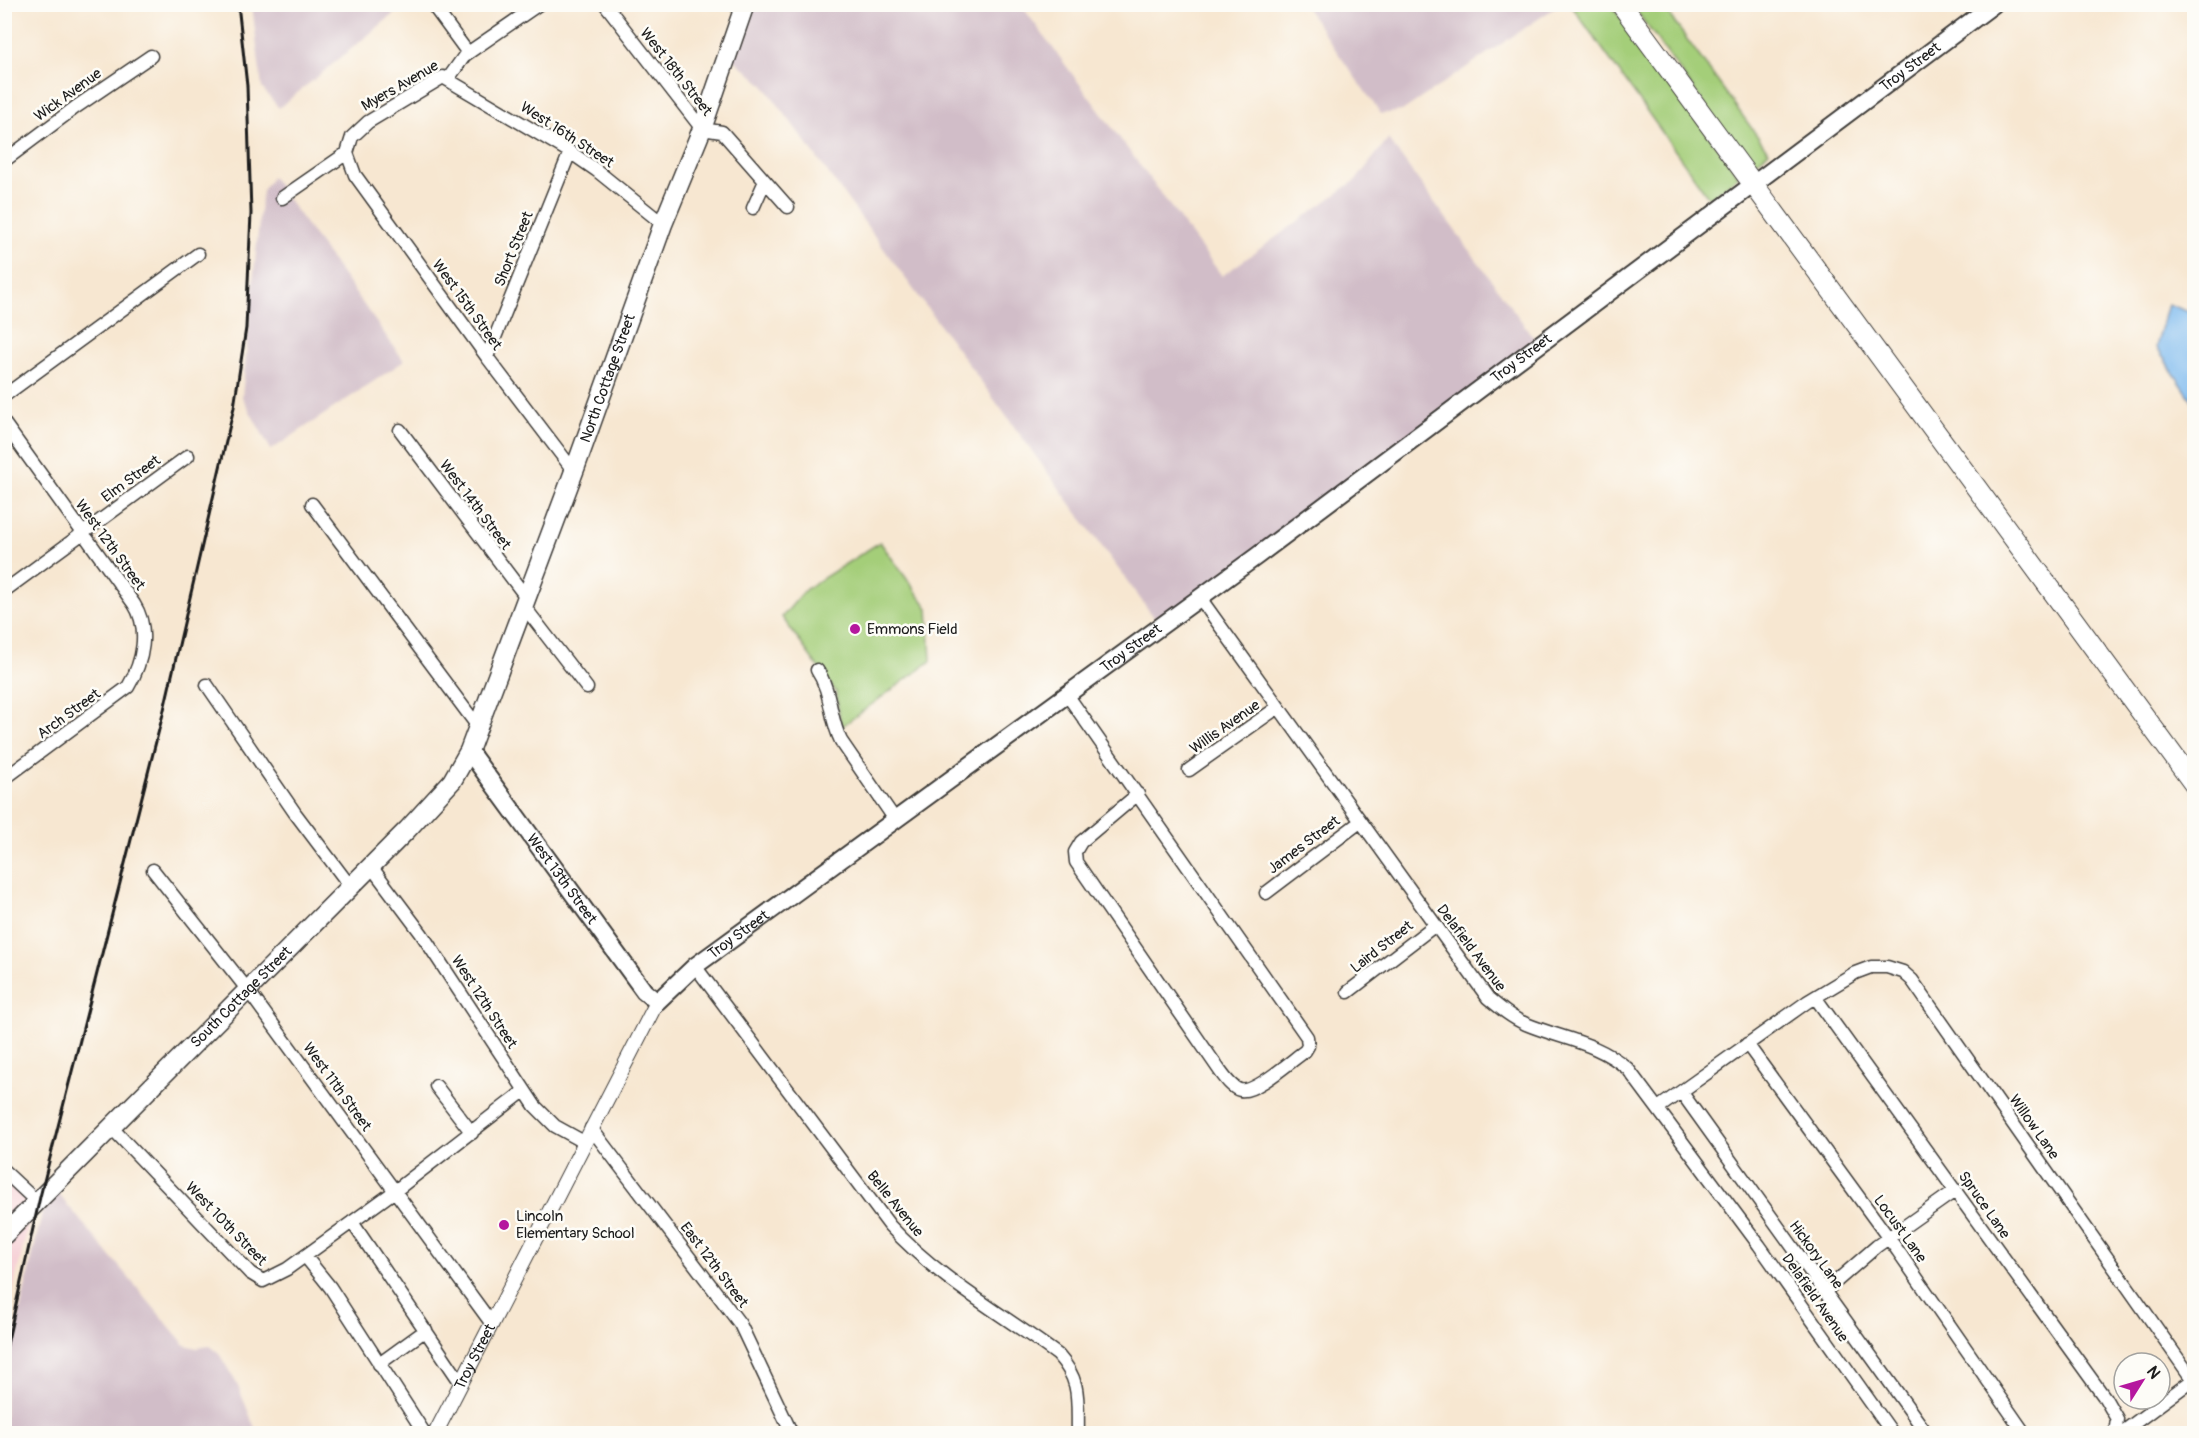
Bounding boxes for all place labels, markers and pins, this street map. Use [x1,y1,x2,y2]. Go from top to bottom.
place label: Emmons Field [867,620,958,639]
marker: Emmons Field [848,622,862,636]
place label: Lincoln Elementary School [516,1207,635,1243]
marker: Lincoln Elementary School [497,1218,511,1232]

